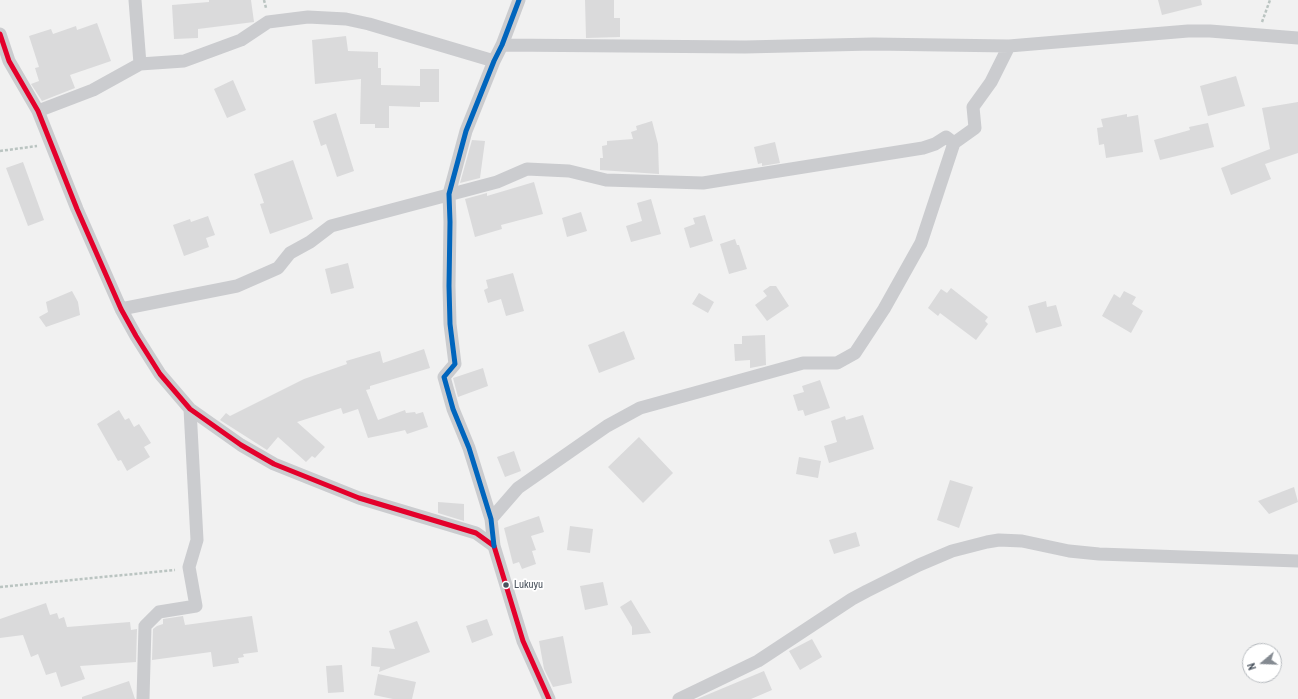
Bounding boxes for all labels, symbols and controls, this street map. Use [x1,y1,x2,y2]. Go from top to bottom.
place label: Lukuyu [514,578,543,592]
marker: Lukuyu [501,580,511,590]
north arrow [1242,643,1282,683]
text: N [1244,661,1259,672]

